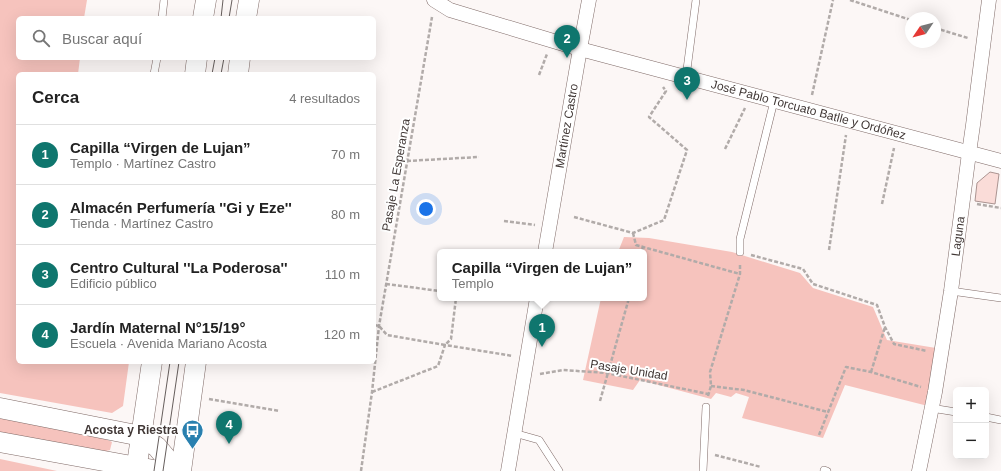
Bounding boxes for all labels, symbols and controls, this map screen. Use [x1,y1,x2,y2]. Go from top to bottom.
north arrow [905,12,941,48]
search box [16,16,376,60]
pin: 2 [554,25,580,58]
icon: search [30,27,52,49]
text: Buscar aquí [62,30,142,47]
pin: 3 [674,67,700,100]
street label: José Pablo Torcuato Batlle y Ordóñez [710,77,907,142]
street label: Martínez Castro [553,82,581,169]
text: Cerca [32,88,79,107]
text: 4 resultados [289,91,360,106]
street label: Pasaje La Esperanza [379,117,413,232]
text: Capilla “Virgen de Lujan” [70,139,251,156]
text: 1 [41,147,49,162]
text: 70 m [331,147,360,162]
text: Templo · Martínez Castro [70,156,216,171]
text: Almacén Perfumería ''Gi y Eze'' [70,199,292,216]
your location [416,199,436,219]
text: 2 [41,207,49,222]
text: 80 m [331,207,360,222]
street label: Laguna [949,215,968,257]
text: Tienda · Martínez Castro [70,216,213,231]
popup [437,249,647,301]
text: Centro Cultural ''La Poderosa'' [70,259,288,276]
text: Capilla “Virgen de Lujan” [452,259,632,276]
text: 3 [41,267,49,282]
text: 110 m [325,267,360,282]
text: Edificio público [70,276,157,291]
text: Templo [452,276,494,291]
pin: 1 [529,314,555,347]
text: Jardín Maternal N°15/19° [70,319,245,336]
text: 4 [41,327,49,342]
text: 120 m [324,327,360,342]
text: Escuela · Avenida Mariano Acosta [70,336,267,351]
street label: Pasaje Unidad [589,357,669,383]
map controls [953,387,989,459]
button: + [953,387,989,423]
pin: 4 [216,411,242,444]
bus stop icon: Acosta y Riestra [180,417,206,450]
place label: Acosta y Riestra [84,423,178,437]
button: − [953,423,989,459]

